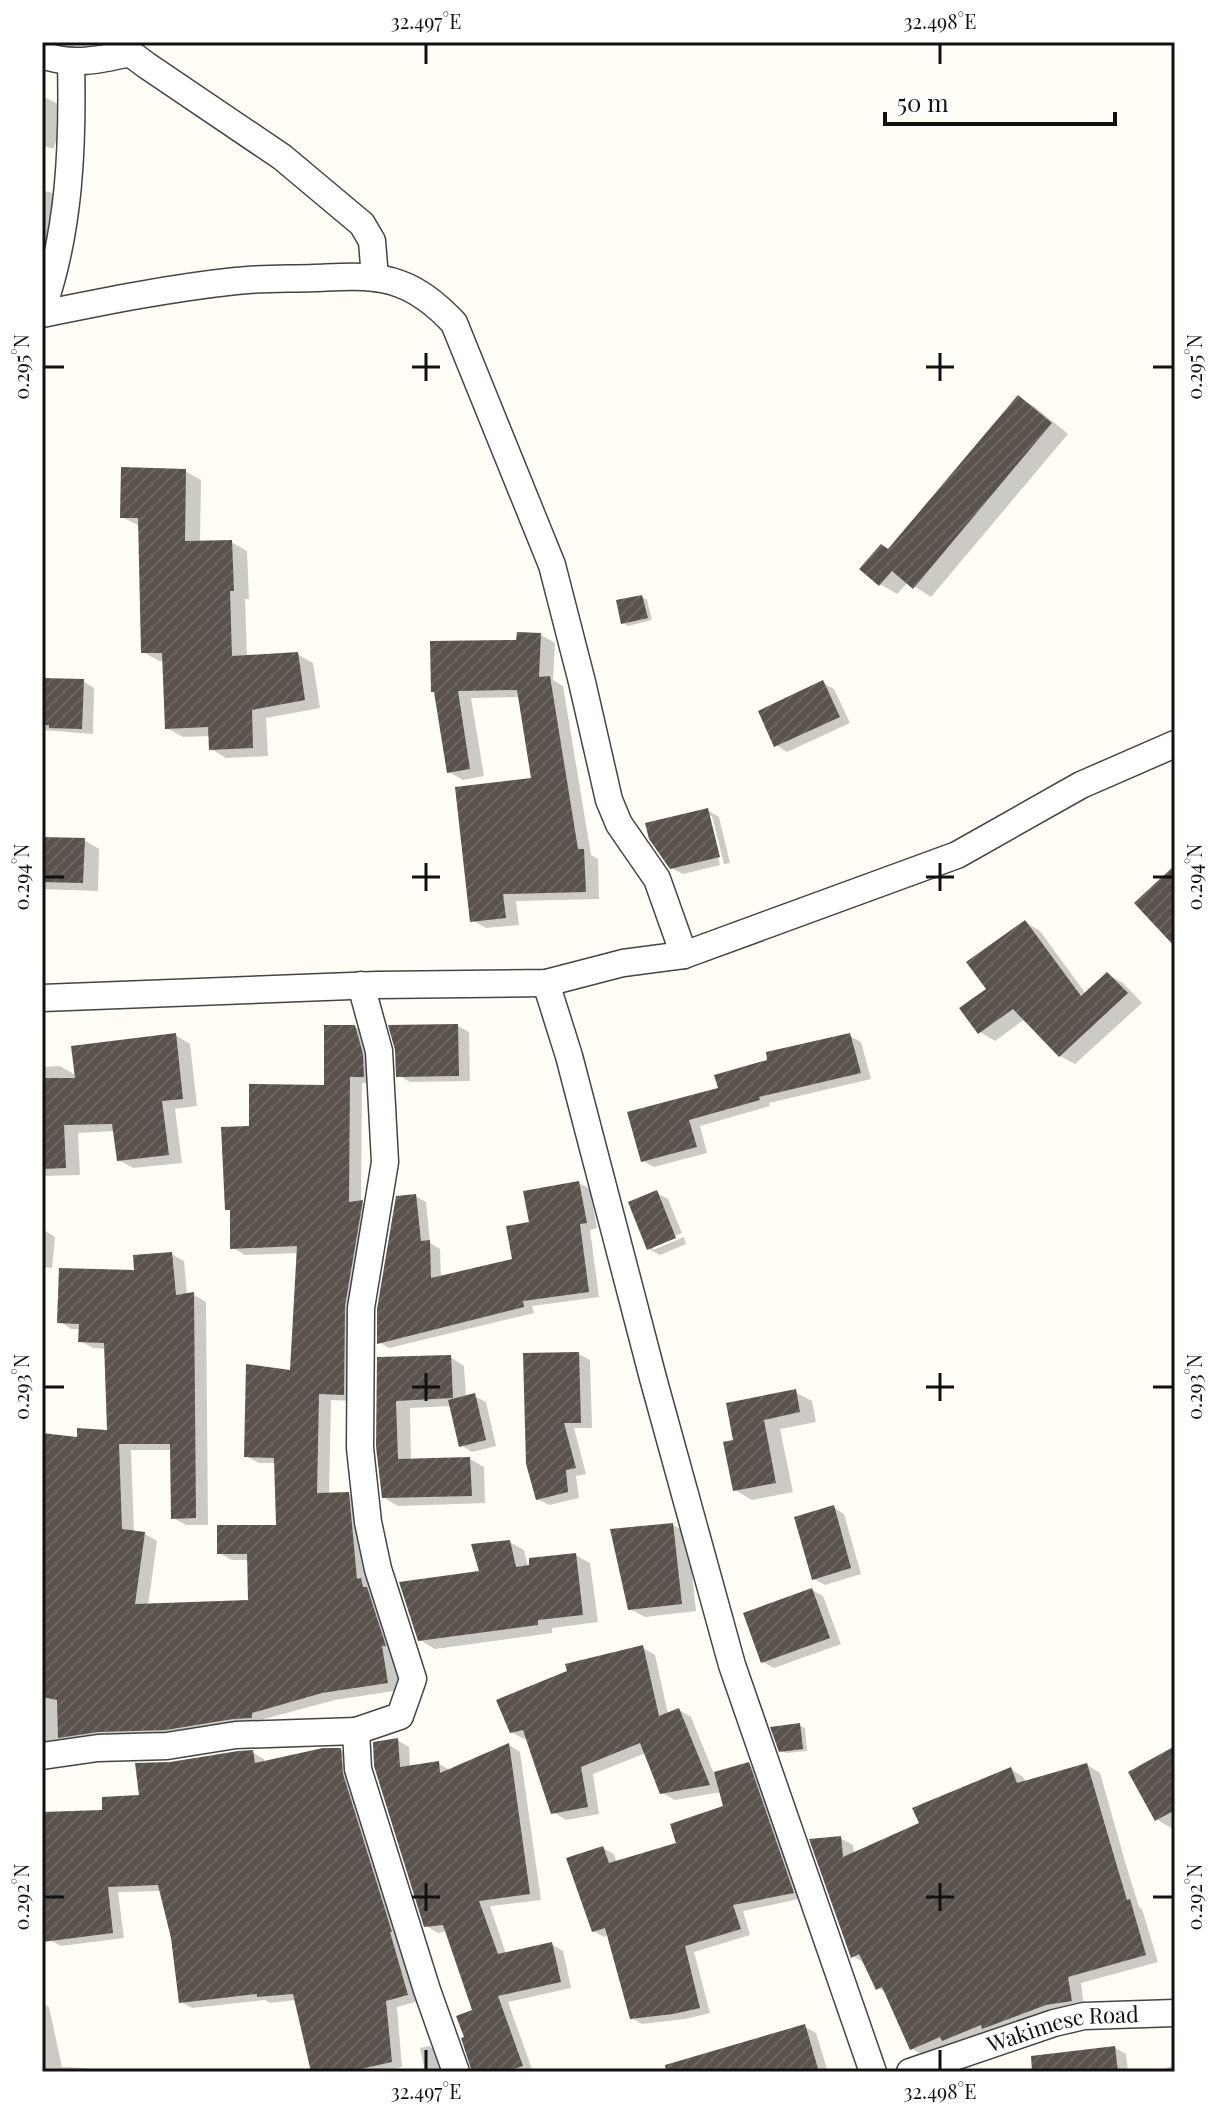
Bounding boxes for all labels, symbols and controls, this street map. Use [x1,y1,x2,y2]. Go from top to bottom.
text: 32.497°E [391,7,461,34]
text: 32.498°E [904,7,976,34]
scale bar [885,76,1115,126]
text: 50 m [897,86,949,118]
text: 0.295°N [7,334,34,400]
text: 0.295°N [1180,334,1207,400]
text: 0.294°N [7,844,34,910]
text: 0.294°N [1180,844,1207,910]
text: 0.293°N [7,1354,34,1420]
text: 0.293°N [1180,1354,1207,1420]
text: 0.292°N [7,1864,34,1930]
text: 0.292°N [1180,1864,1207,1930]
street label: Wakimese Road [982,1998,1140,2059]
text: 32.497°E [391,2077,461,2104]
text: 32.498°E [904,2077,976,2104]

